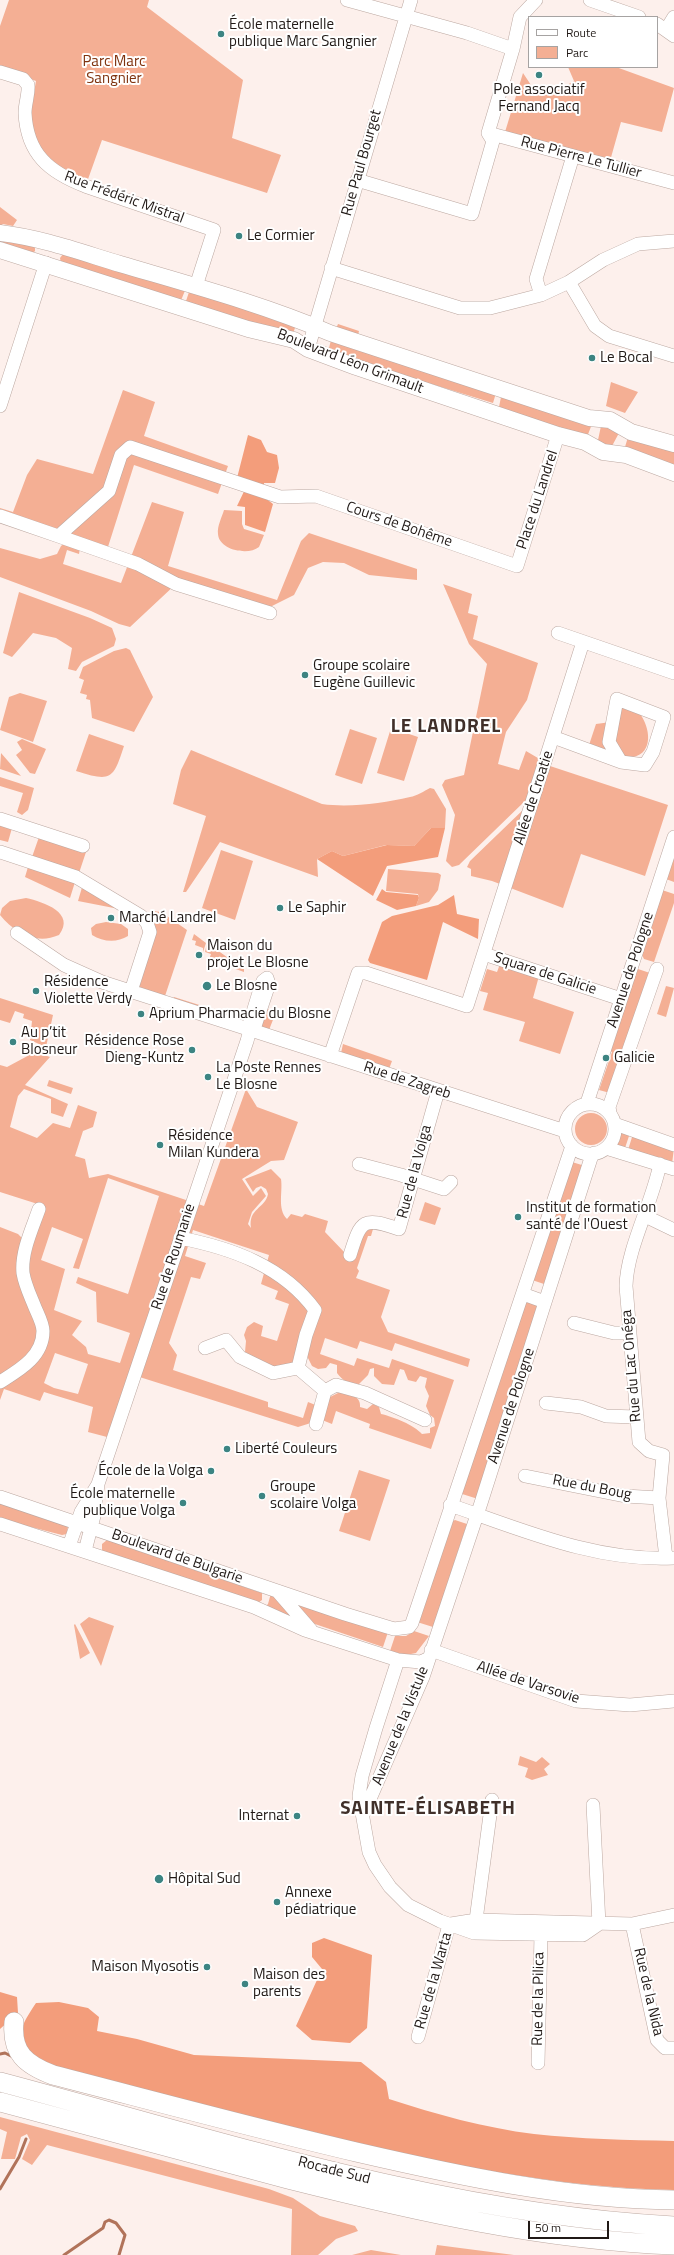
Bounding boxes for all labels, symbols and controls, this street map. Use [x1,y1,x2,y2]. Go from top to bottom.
place label: École maternelle publique Marc Sangnier [229,16,377,51]
legend [528,16,658,68]
text: Route [566,23,596,42]
marker: École maternelle publique Marc Sangnier [216,29,226,39]
text: Parc [566,43,588,62]
park label: Parc Marc Sangnier [83,53,145,88]
marker: Pole associatif Fernand Jacq [534,70,544,80]
place label: Pole associatif Fernand Jacq [493,81,585,116]
street label: Rue Paul Bourget [338,108,386,218]
street label: Rue Pierre Le Tullier [519,133,643,183]
street label: Rue Frédéric Mistral [62,168,186,228]
place label: Le Cormier [247,227,315,245]
marker: Le Cormier [234,231,244,241]
street label: Boulevard Léon Grimault [274,326,426,398]
place label: Le Bocal [600,349,653,367]
marker: Le Bocal [587,353,597,363]
street label: Place du Landrel [513,448,563,552]
street label: Cours de Bohême [344,498,454,552]
place label: Groupe scolaire Eugène Guillevic [313,657,415,692]
marker: Groupe scolaire Eugène Guillevic [300,670,310,680]
district label: LE LANDREL [391,716,501,738]
street label: Allée de Croatie [510,749,558,847]
place label: Le Saphir [288,899,346,917]
marker: Le Saphir [275,903,285,913]
place label: Marché Landrel [119,909,216,927]
street label: Avenue de Pologne [604,910,658,1030]
marker: Marché Landrel [106,913,116,923]
place label: Maison du projet Le Blosne [207,937,308,972]
street label: Square de Galicie [491,949,599,999]
marker: Maison du projet Le Blosne [194,950,204,960]
place label: Résidence Violette Verdy [44,973,132,1008]
place label: Le Blosne [216,977,277,995]
marker: Le Blosne [201,980,213,992]
marker: Résidence Violette Verdy [31,986,41,996]
place label: Aprium Pharmacie du Blosne [149,1005,331,1023]
marker: Aprium Pharmacie du Blosne [136,1009,146,1019]
place label: Au p’tit Blosneur [21,1024,77,1059]
place label: Résidence Rose Dieng-Kuntz [85,1032,184,1067]
marker: Au p’tit Blosneur [8,1037,18,1047]
marker: Résidence Rose Dieng-Kuntz [187,1045,197,1055]
place label: Galicie [614,1049,655,1067]
marker: Galicie [601,1053,611,1063]
street label: Rue de Zagreb [361,1058,453,1104]
place label: La Poste Rennes Le Blosne [216,1059,321,1094]
marker: La Poste Rennes Le Blosne [203,1072,213,1082]
street label: Rue de la Volga [394,1123,436,1221]
place label: Résidence Milan Kundera [168,1127,259,1162]
marker: Résidence Milan Kundera [155,1140,165,1150]
place label: Institut de formation santé de l'Ouest [526,1199,656,1234]
street label: Rue de Roumanie [148,1202,200,1312]
marker: Institut de formation santé de l'Ouest [513,1212,523,1222]
street label: Rue du Lac Onéga [618,1309,646,1423]
street label: Avenue de Pologne [485,1346,539,1466]
place label: Liberté Couleurs [235,1440,337,1458]
marker: Liberté Couleurs [222,1444,232,1454]
place label: École de la Volga [98,1462,203,1480]
marker: École de la Volga [206,1466,216,1476]
street label: Rue du Boug [551,1472,633,1504]
place label: Groupe scolaire Volga [270,1478,356,1513]
place label: École maternelle publique Volga [70,1485,175,1520]
marker: Groupe scolaire Volga [257,1491,267,1501]
marker: École maternelle publique Volga [178,1498,188,1508]
street label: Boulevard de Bulgarie [109,1526,245,1588]
street label: Allée de Varsovie [474,1658,582,1708]
street label: Avenue de la Vistule [369,1664,433,1788]
district label: SAINTE-ÉLISABETH [340,1798,516,1820]
place label: Internat [238,1807,289,1825]
marker: Internat [292,1811,302,1821]
place label: Hôpital Sud [168,1870,241,1888]
marker: Hôpital Sud [153,1873,165,1885]
place label: Annexe pédiatrique [285,1884,356,1919]
marker: Annexe pédiatrique [272,1897,282,1907]
street label: Rue de la Warta [412,1931,456,2031]
street label: Rue de la Nida [629,1946,667,2038]
street label: Rue de la Pilica [529,1952,549,2046]
place label: Maison Myosotis [91,1958,199,1976]
marker: Maison Myosotis [202,1962,212,1972]
place label: Maison des parents [253,1966,325,2001]
marker: Maison des parents [240,1979,250,1989]
street label: Rocade Sud [296,2153,372,2189]
scale bar [530,2213,611,2239]
text: 50 m [535,2218,561,2237]

